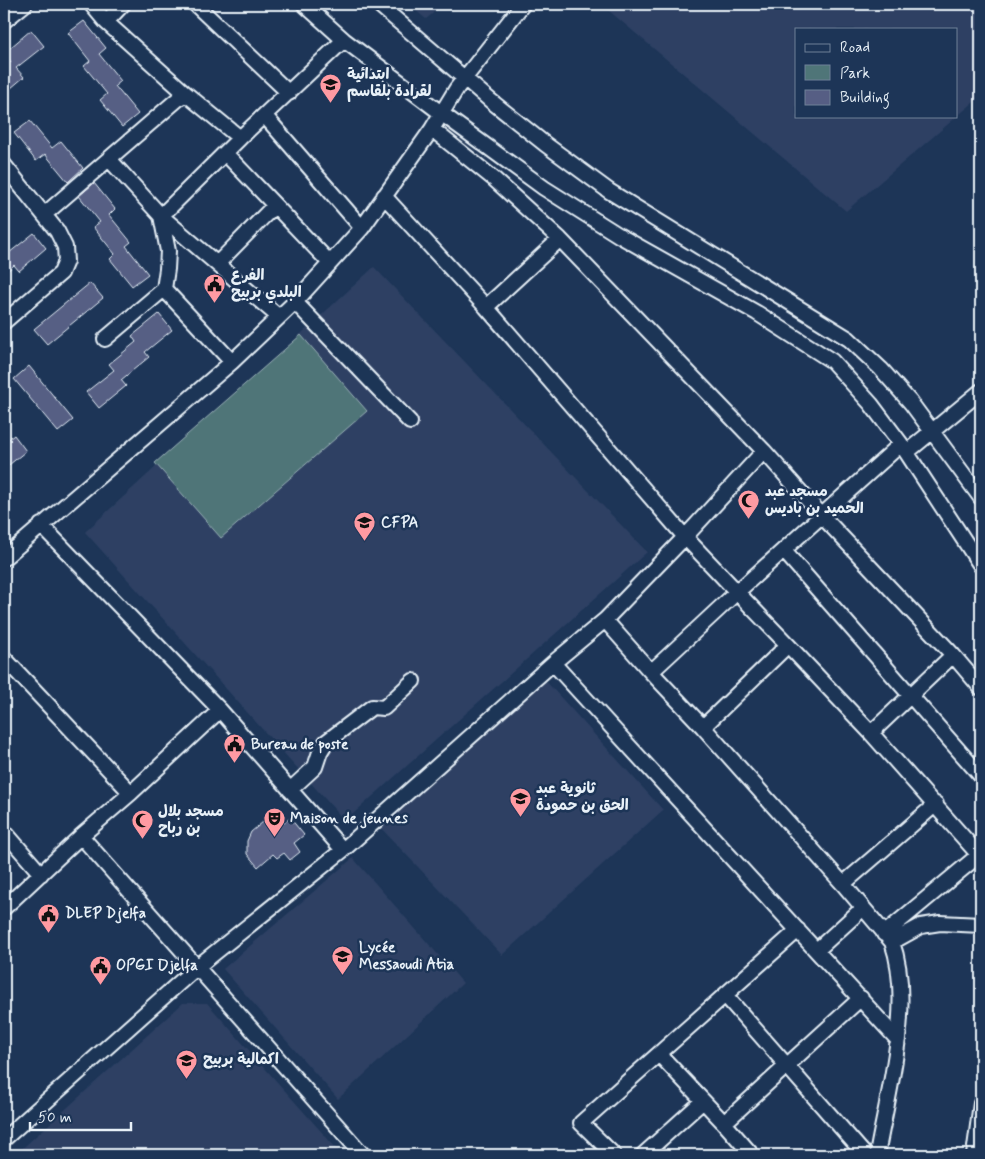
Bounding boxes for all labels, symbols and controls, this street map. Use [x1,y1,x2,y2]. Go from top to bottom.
legend [795,28,958,118]
text: Road [840,38,870,58]
text: Park [840,64,870,84]
place label: ابتدائية لقرادة بلقاسم [347,65,431,102]
school or university icon: ابتدائية لقرادة بلقاسم [319,72,343,103]
text: Building [840,88,890,109]
place label: الفرع البلدي بربيح [231,266,302,304]
public building icon: الفرع البلدي بربيح [203,273,227,304]
place label: مسجد عبد الحميد بن باديس [765,482,864,519]
mosque icon: مسجد عبد الحميد بن باديس [737,489,761,520]
school or university icon: CFPA [353,511,377,542]
place label: CFPA [381,513,418,533]
public building icon: Bureau de poste [223,733,247,764]
place label: Bureau de poste [251,735,349,755]
place label: ثانوية عبد الحق بن حمودة [536,779,629,816]
school or university icon: ثانوية عبد الحق بن حمودة [508,786,532,817]
place label: مسجد بلال بن رباح [158,802,224,839]
theatre icon: Maison de jeunes [262,807,286,838]
mosque icon: مسجد بلال بن رباح [130,809,154,840]
place label: Maison de jeunes [290,809,408,829]
public building icon: DLEP Djelfa [37,902,61,933]
place label: DLEP Djelfa [65,904,146,924]
place label: Lycée Messaoudi Atia [359,938,454,975]
school or university icon: Lycée Messaoudi Atia [331,945,355,976]
public building icon: OPGI Djelfa [88,954,112,985]
place label: OPGI Djelfa [116,956,198,976]
school or university icon: اكمالية بربيح [175,1048,199,1079]
place label: اكمالية بربيح [203,1050,279,1070]
scale bar [30,1099,131,1131]
text: 50 m [38,1108,72,1128]

